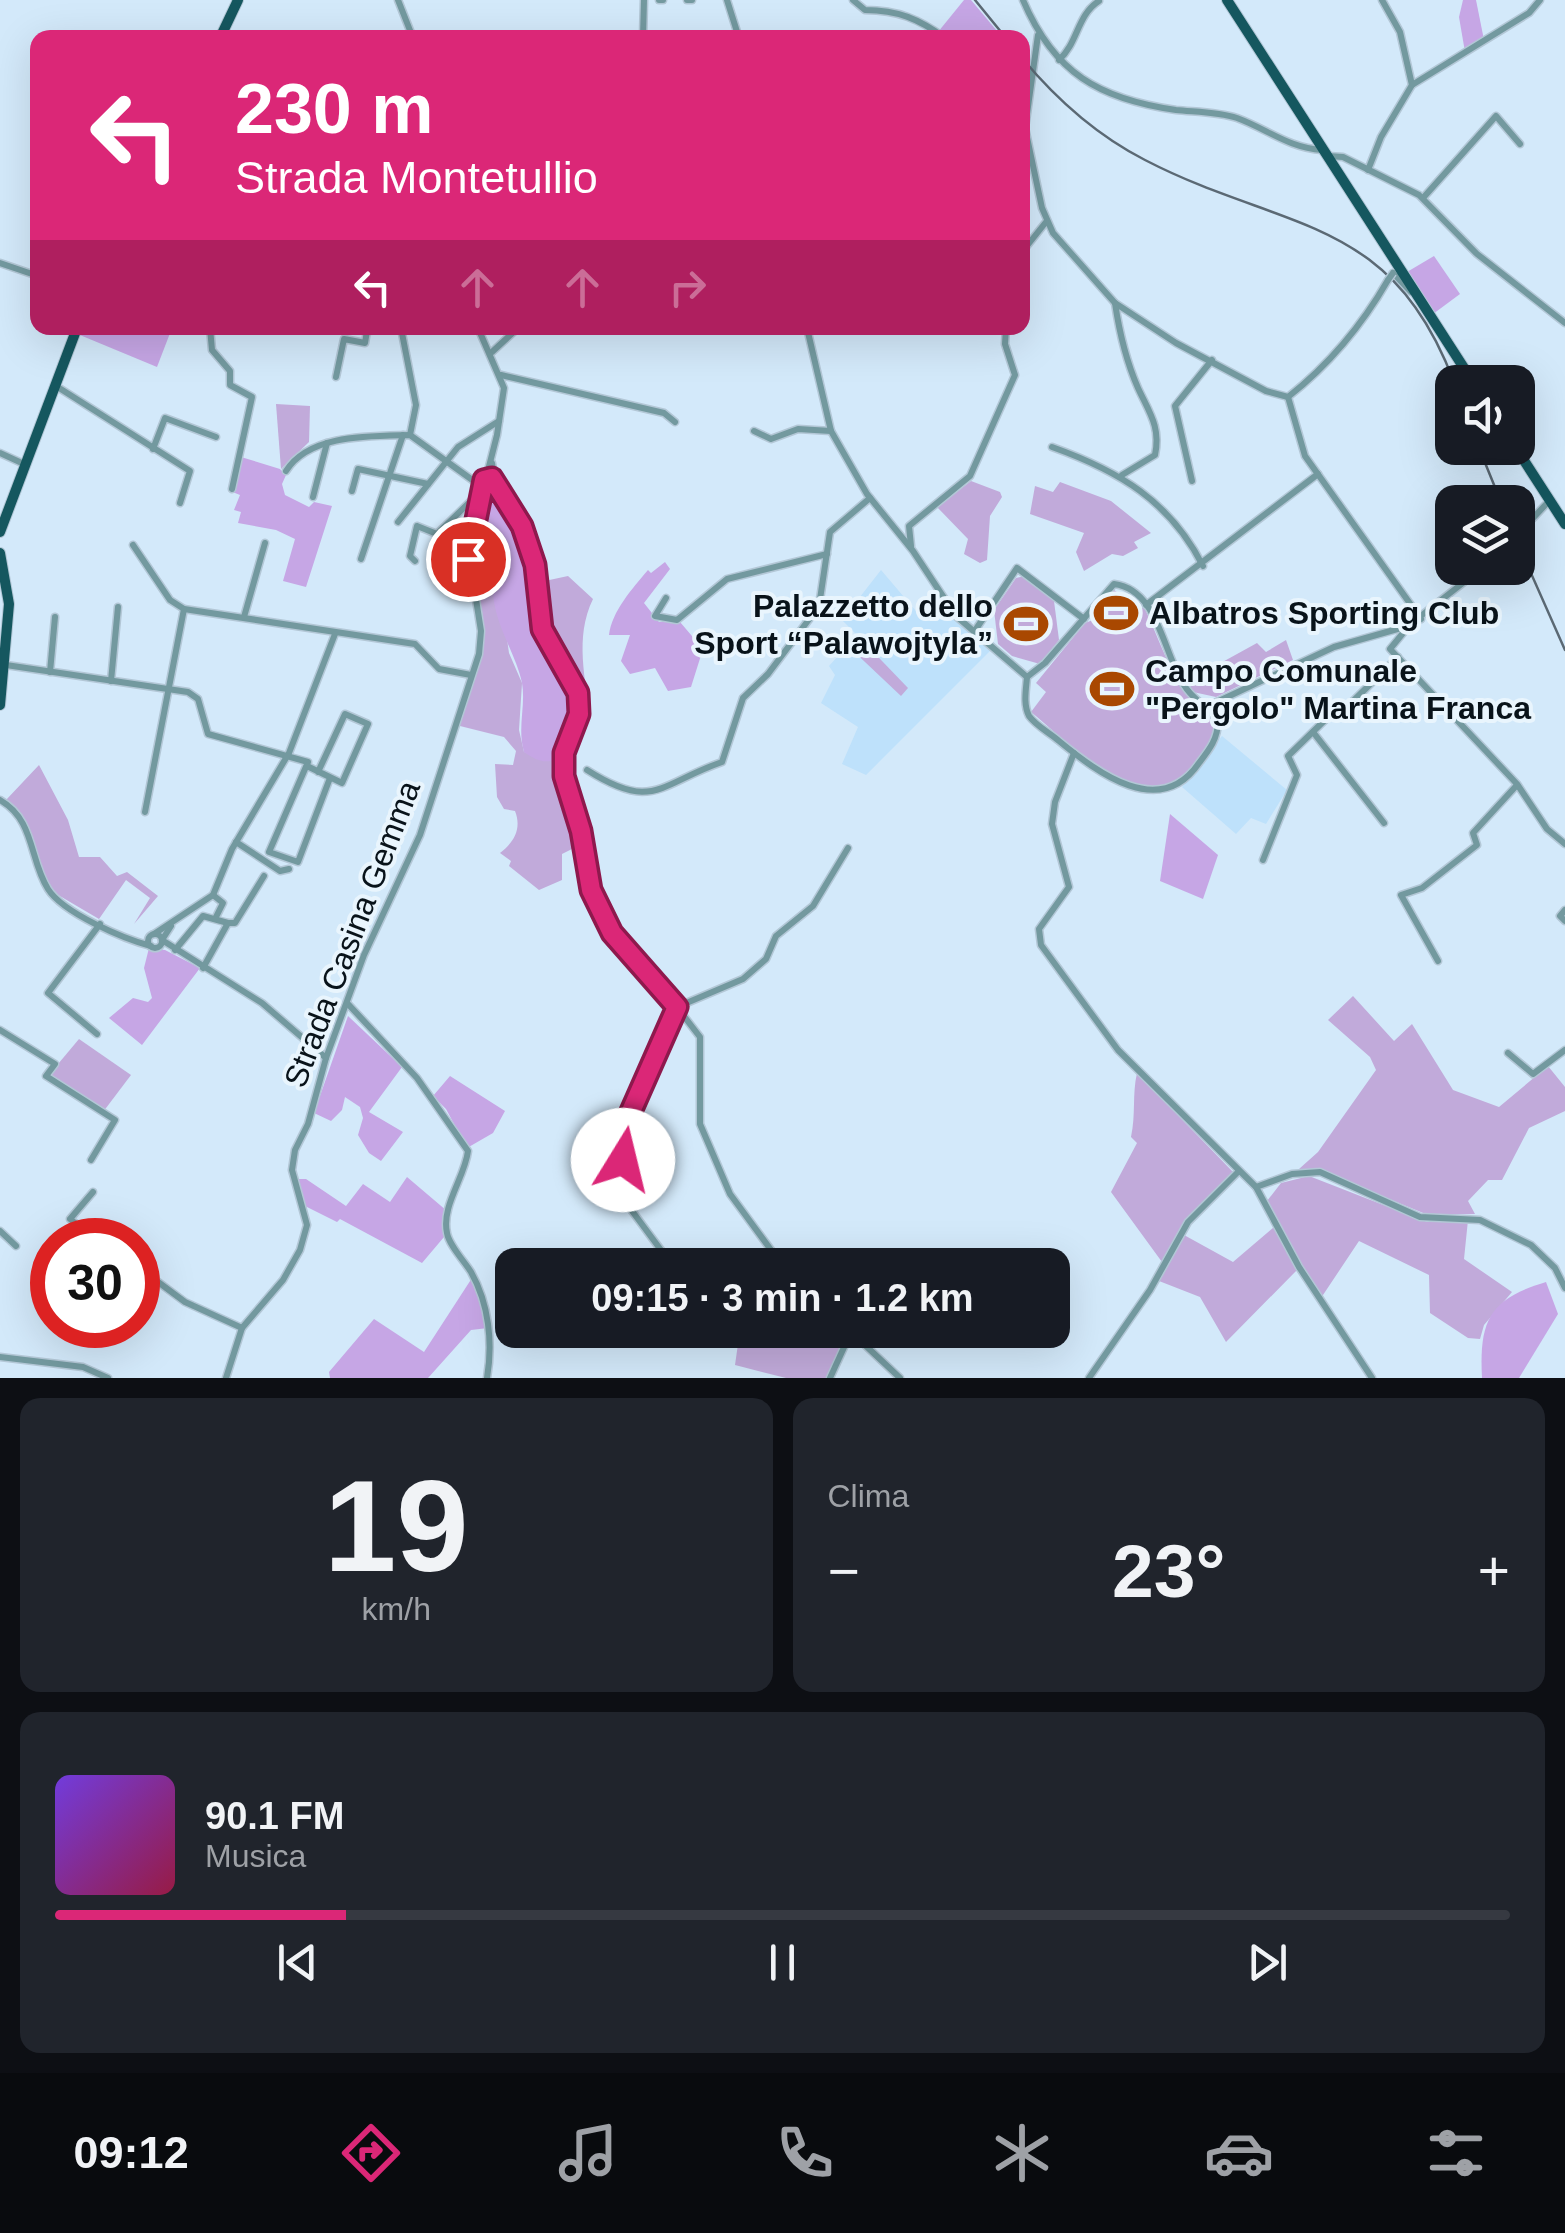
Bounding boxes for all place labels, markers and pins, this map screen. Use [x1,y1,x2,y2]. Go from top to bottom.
pin [426,517,511,602]
place label: Palazzetto dello Sport “Palawojtyla” [694,588,993,661]
sports icon: Albatros Sporting Club [1092,589,1140,637]
place label: Albatros Sporting Club [1149,595,1499,631]
sports icon: Palazzetto dello Sport “Palawojtyla” [1002,600,1050,648]
place label: Campo Comunale "Pergolo" Martina Franca [1145,653,1531,726]
sports icon: Campo Comunale "Pergolo" Martina Franca [1088,665,1136,713]

